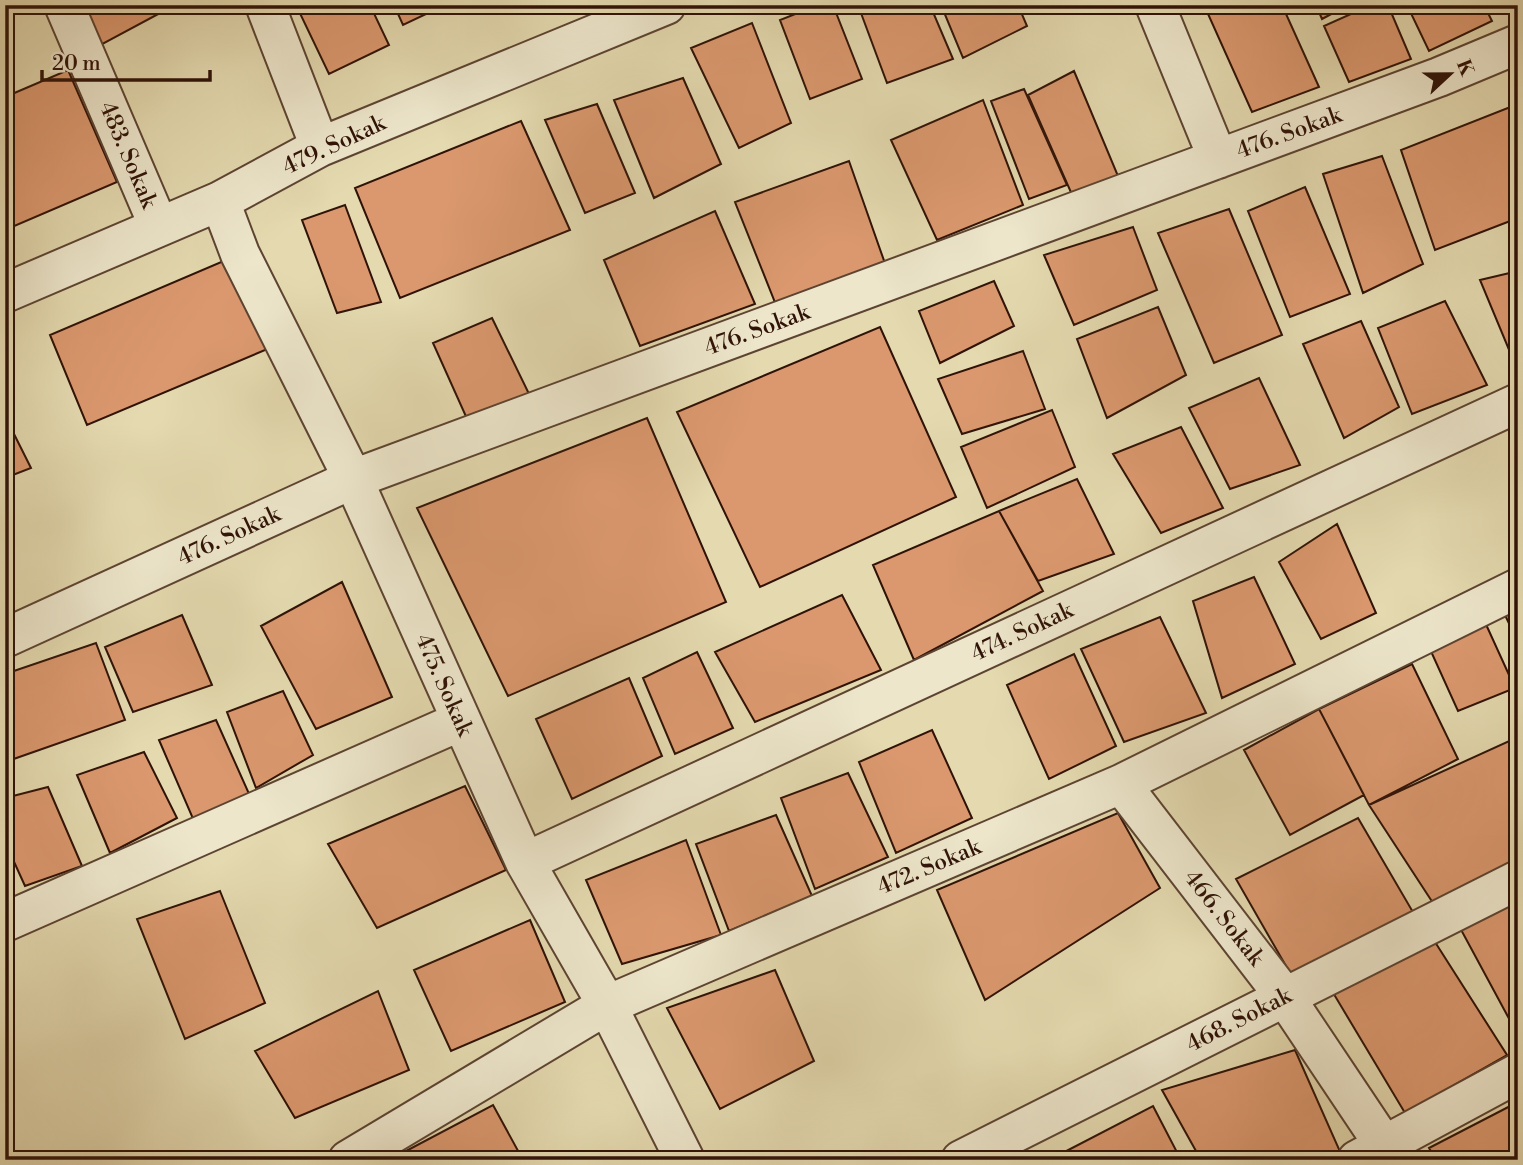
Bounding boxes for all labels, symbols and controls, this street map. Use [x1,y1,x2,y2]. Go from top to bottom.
scale bar [42,38,210,82]
north arrow [1414,38,1484,108]
text: 20 m [52,51,101,77]
text: K [1451,56,1479,80]
street label: 483. Sokak [93,98,163,213]
street label: 476. Sokak [1233,101,1346,165]
street label: 479. Sokak [278,109,391,181]
street label: 476. Sokak [701,298,814,362]
street label: 476. Sokak [173,500,286,572]
street label: 474. Sokak [967,596,1078,668]
street label: 475. Sokak [409,630,479,741]
street label: 472. Sokak [873,832,986,901]
street label: 466. Sokak [1178,864,1271,972]
street label: 468. Sokak [1182,981,1297,1058]

